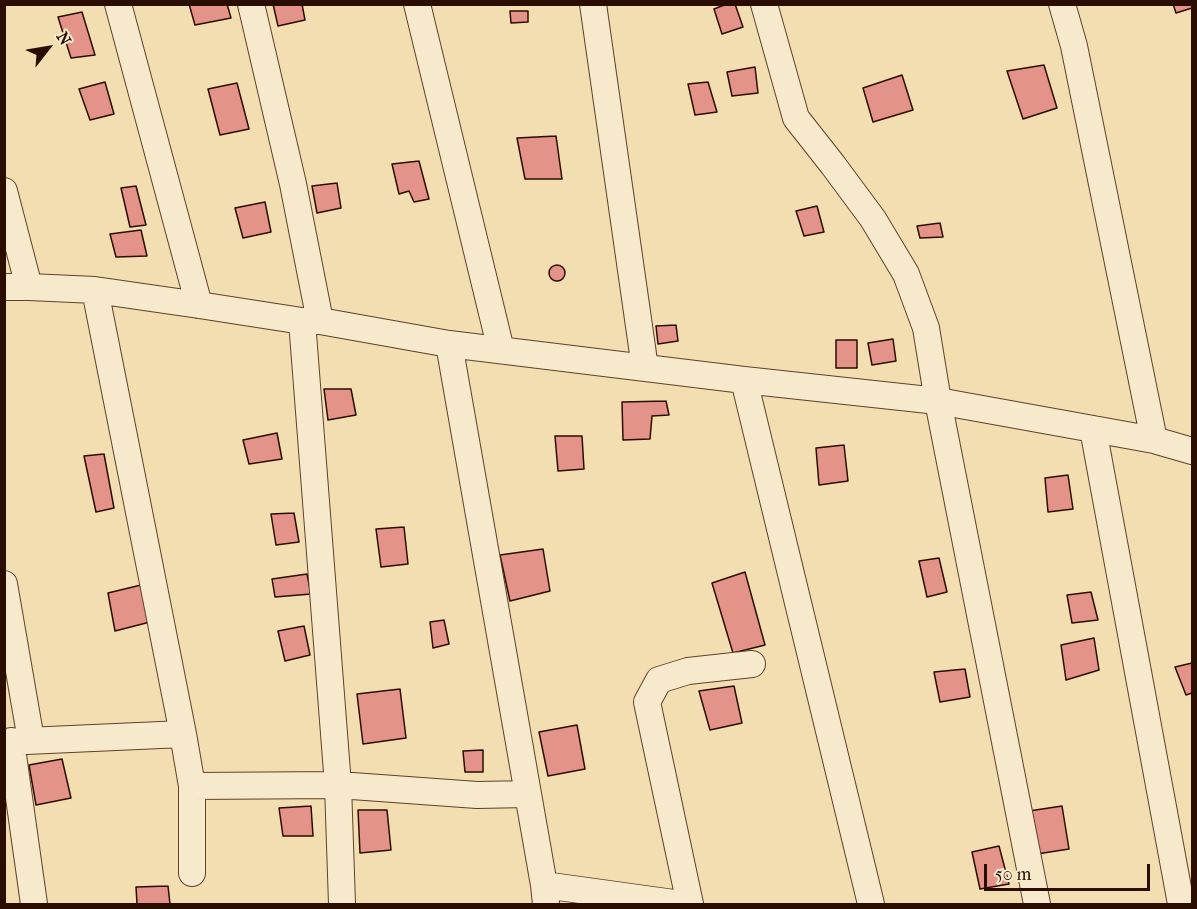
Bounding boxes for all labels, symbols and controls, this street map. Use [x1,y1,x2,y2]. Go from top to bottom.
north arrow [18,18,78,78]
text: N [53,28,75,49]
scale bar [987,852,1154,890]
text: 50 m [995,864,1031,885]

